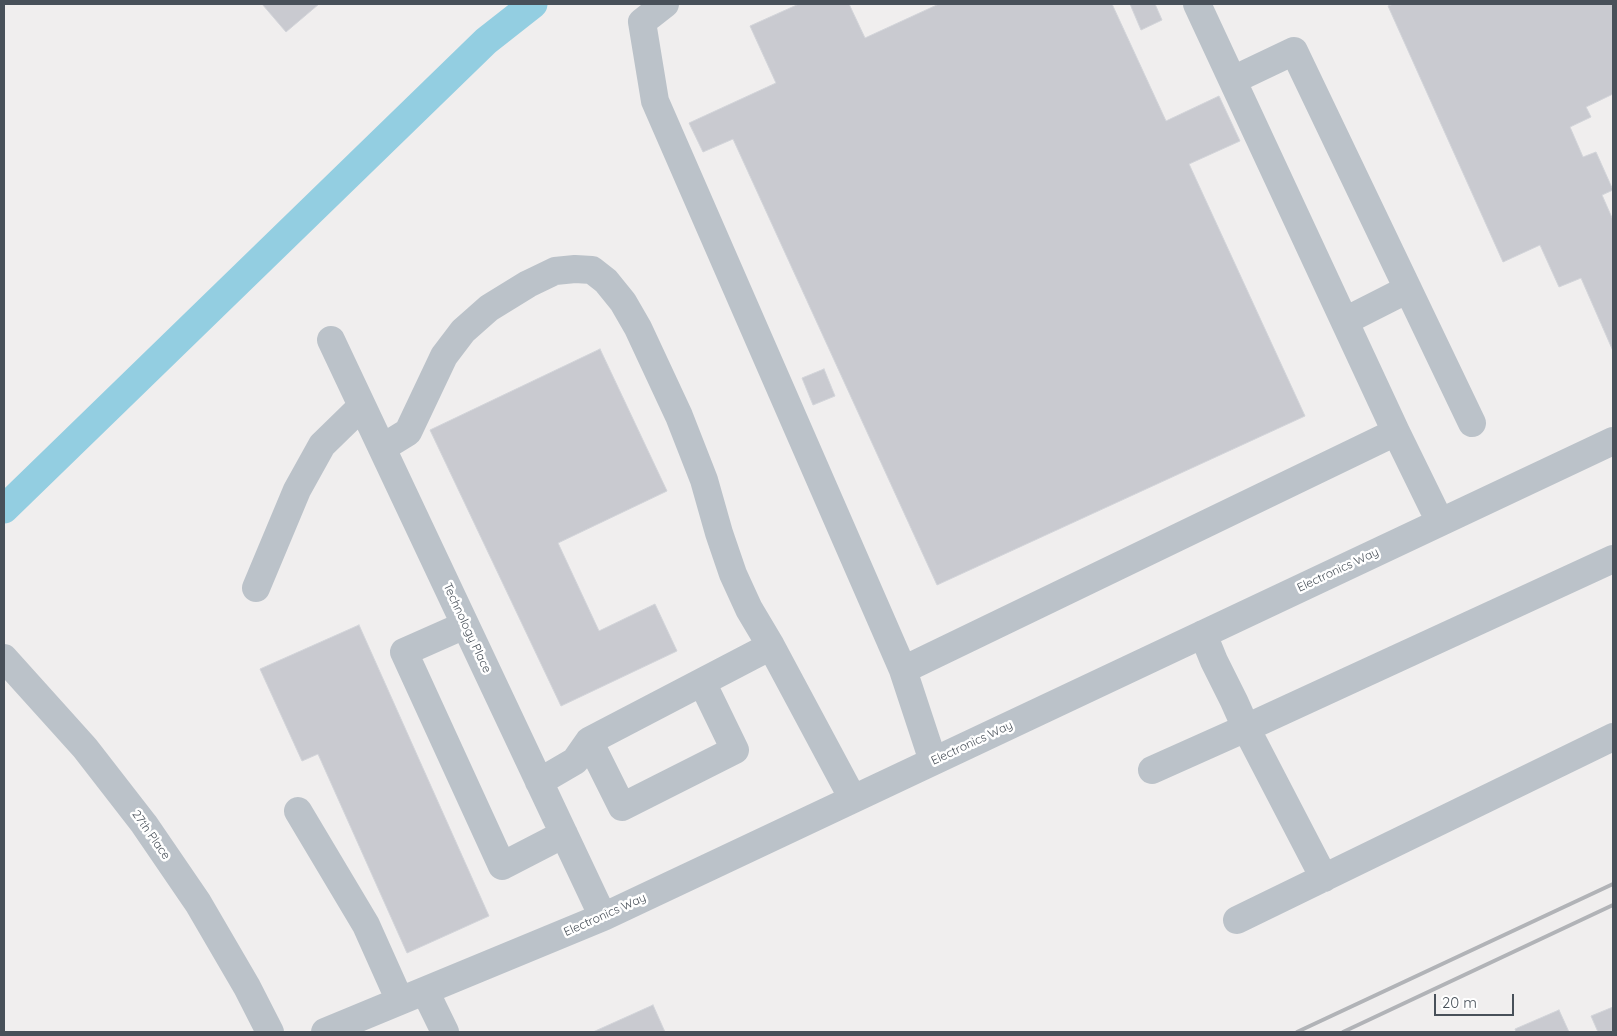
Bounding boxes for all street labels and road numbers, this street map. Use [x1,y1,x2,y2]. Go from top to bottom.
street label: Electronics Way [1295,545,1381,595]
street label: Technology Place [440,581,494,675]
street label: Electronics Way [929,718,1015,768]
street label: 27th Place [129,808,173,862]
street label: Electronics Way [562,890,648,940]

